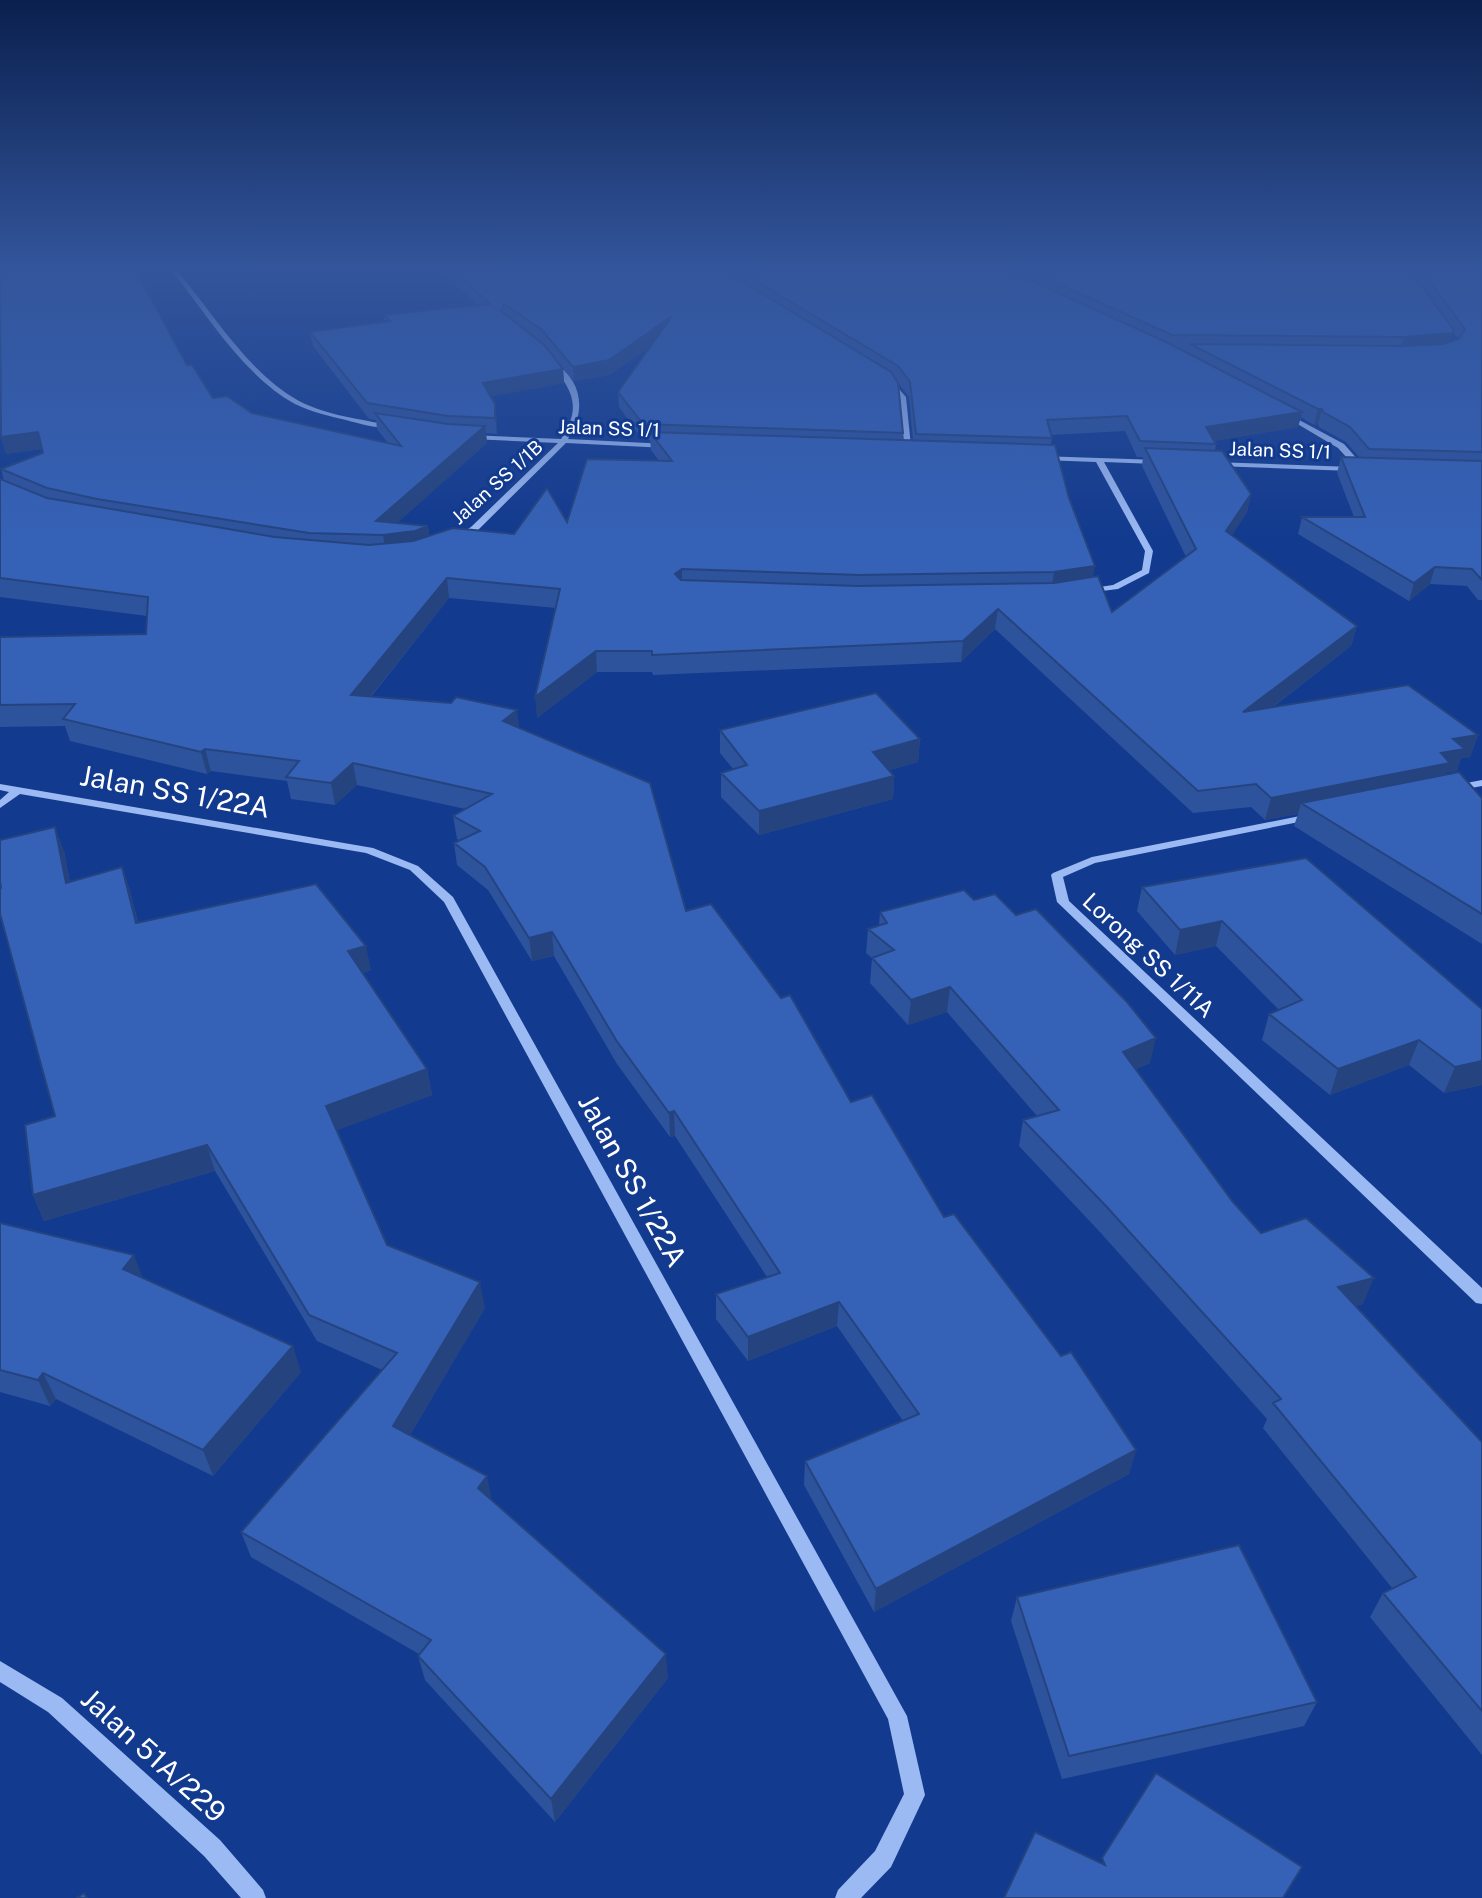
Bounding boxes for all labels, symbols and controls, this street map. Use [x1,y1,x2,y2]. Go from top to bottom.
street label: Jalan SS 1/1 [558,415,660,441]
street label: Jalan SS 1/1B [447,435,547,529]
street label: Jalan SS 1/1 [1229,437,1331,463]
street label: Jalan SS 1/22A [78,758,272,824]
street label: Lorong SS 1/11A [1078,887,1220,1023]
street label: Jalan SS 1/22A [572,1088,694,1272]
street label: Jalan 51A/229 [75,1681,233,1829]

